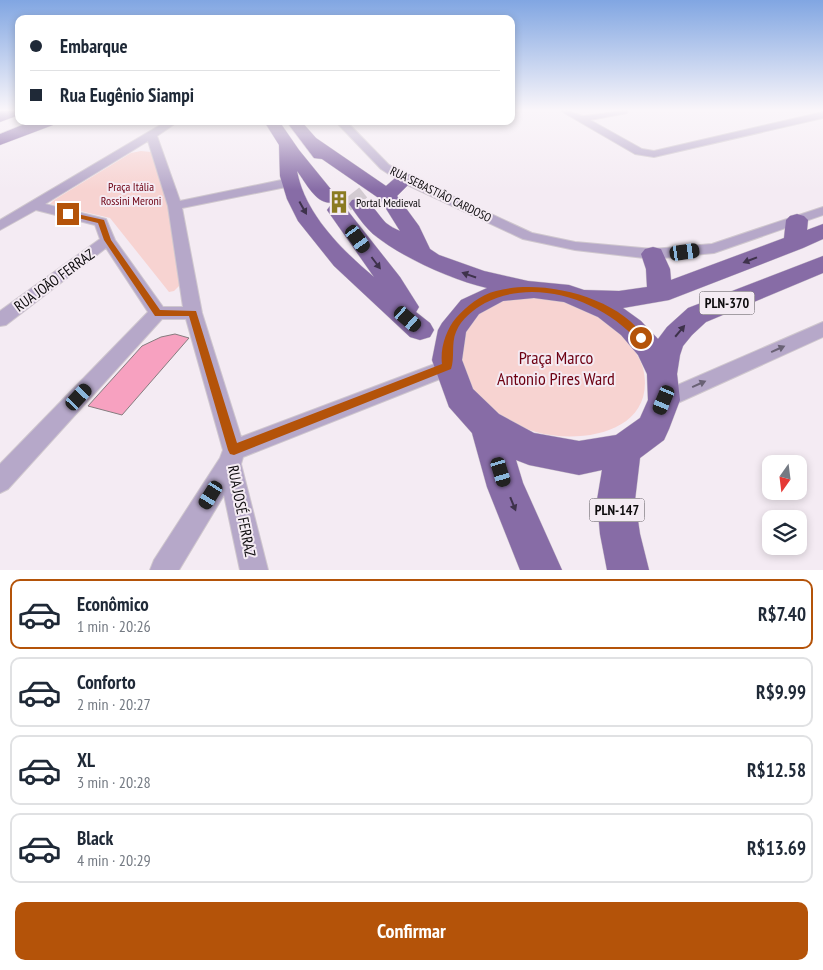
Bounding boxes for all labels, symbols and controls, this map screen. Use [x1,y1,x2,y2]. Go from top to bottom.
text: Embarque [60,34,128,58]
text: Rua Eugênio Siampi [60,83,194,107]
street label: RUA SEBASTIÃO CARDOSO [388,163,494,225]
park label: Praça Itália Rossini Meroni [101,179,161,208]
building icon: Portal Medieval [326,189,352,215]
place label: Portal Medieval [356,195,421,210]
one-way arrow [299,201,307,216]
route end [57,203,79,225]
car [343,222,372,256]
car [669,242,700,262]
street label: RUA JOÃO FERRAZ [10,244,98,316]
one-way arrow [371,256,381,270]
one-way arrow [742,256,757,264]
one-way arrow [461,271,476,279]
road number: PLN-370 [700,292,754,314]
car [391,303,424,335]
one-way arrow [674,324,685,337]
route start [630,327,652,349]
one-way arrow [771,344,785,352]
park label: Praça Marco Antonio Pires Ward [497,346,615,390]
one-way arrow [692,380,706,388]
car [63,381,94,413]
car [651,383,676,417]
car [489,455,512,489]
north arrow [762,455,808,500]
map controls [762,455,807,555]
street label: RUA JOSÉ FERRAZ [224,464,260,559]
car [196,478,225,512]
one-way arrow [510,497,518,512]
road number: PLN-147 [590,498,644,522]
button: layers [762,510,807,555]
icon: car [17,592,62,637]
text: Econômico [77,592,149,616]
text: R$7.40 [758,602,806,626]
text: 1 min · 20:26 [77,616,151,636]
icon: car [17,670,62,715]
text: Conforto [77,670,136,694]
text: R$9.99 [756,680,806,704]
text: 2 min · 20:27 [77,694,151,714]
icon: car [17,748,62,793]
text: XL [77,748,95,772]
text: R$12.58 [747,758,806,782]
text: 3 min · 20:28 [77,772,151,792]
icon: car [17,826,62,871]
text: Black [77,826,113,850]
text: R$13.69 [747,836,806,860]
text: 4 min · 20:29 [77,850,151,870]
button: Confirmar [15,902,808,960]

